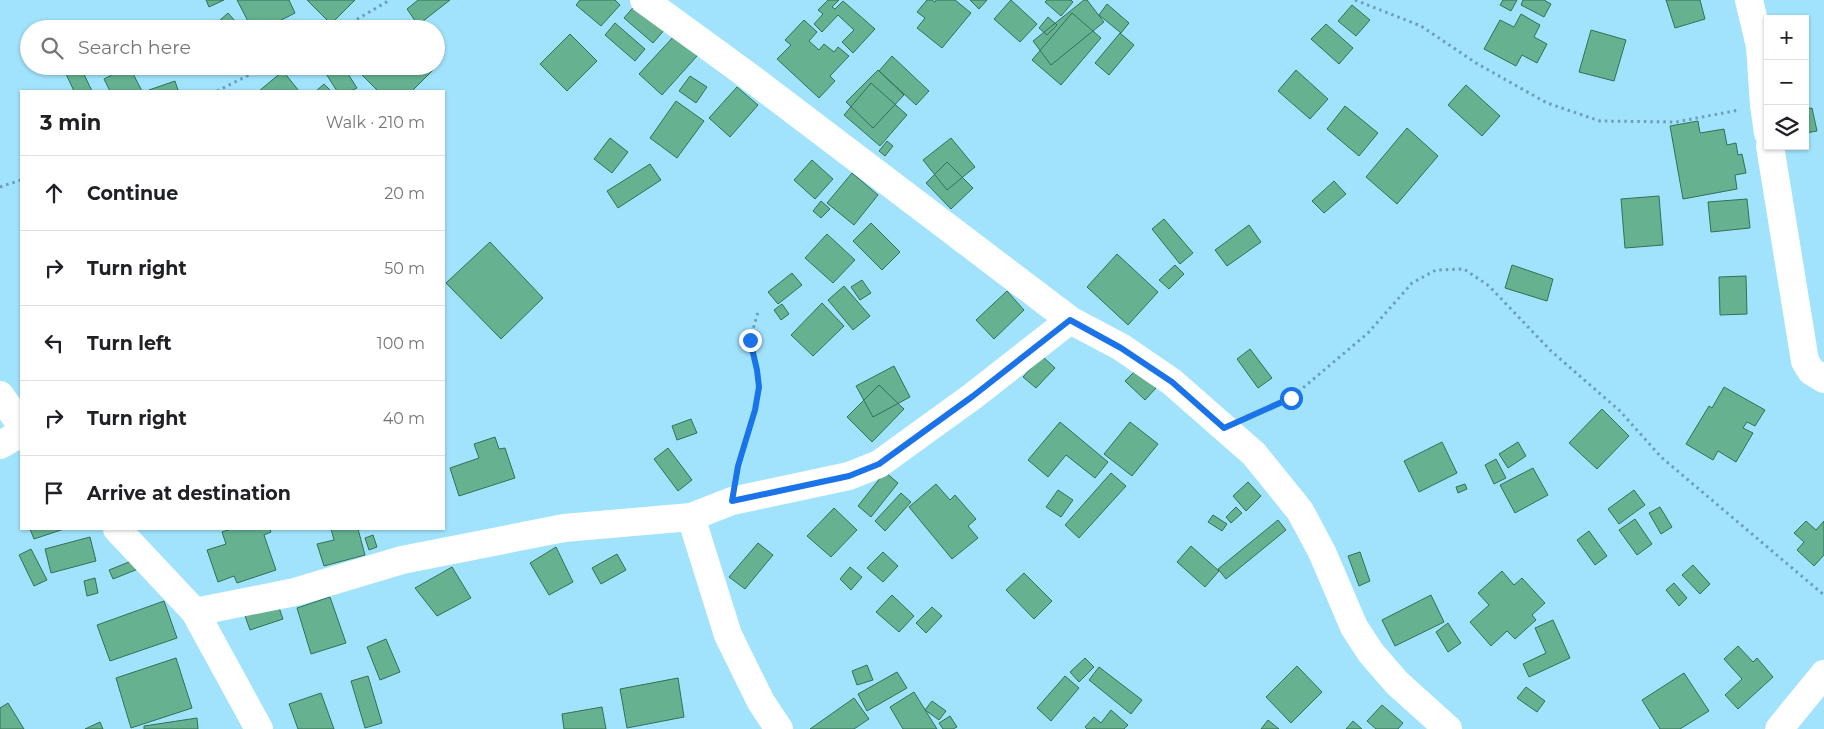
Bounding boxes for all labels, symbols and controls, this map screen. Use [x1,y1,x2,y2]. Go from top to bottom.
map controls [1764,15,1809,150]
button: + [1764,15,1809,60]
search box [20,20,445,75]
icon: search [38,34,66,62]
text: Search here [78,36,191,59]
button: − [1764,60,1809,105]
button: layers [1764,105,1809,150]
text: 3 min [40,110,101,135]
text: Walk · 210 m [326,113,425,132]
icon: ahead [40,179,68,207]
text: Continue [87,182,178,205]
text: 20 m [384,184,425,203]
icon: right [40,254,68,282]
text: Turn right [87,257,187,280]
text: 50 m [384,259,425,278]
icon: left [40,329,68,357]
route end [739,329,762,352]
text: Turn left [87,332,172,355]
text: 100 m [377,334,425,353]
route start [1280,387,1303,410]
icon: right [40,404,68,432]
text: Turn right [87,407,187,430]
text: 40 m [383,409,425,428]
icon: arrive [40,479,68,507]
text: Arrive at destination [87,482,291,505]

